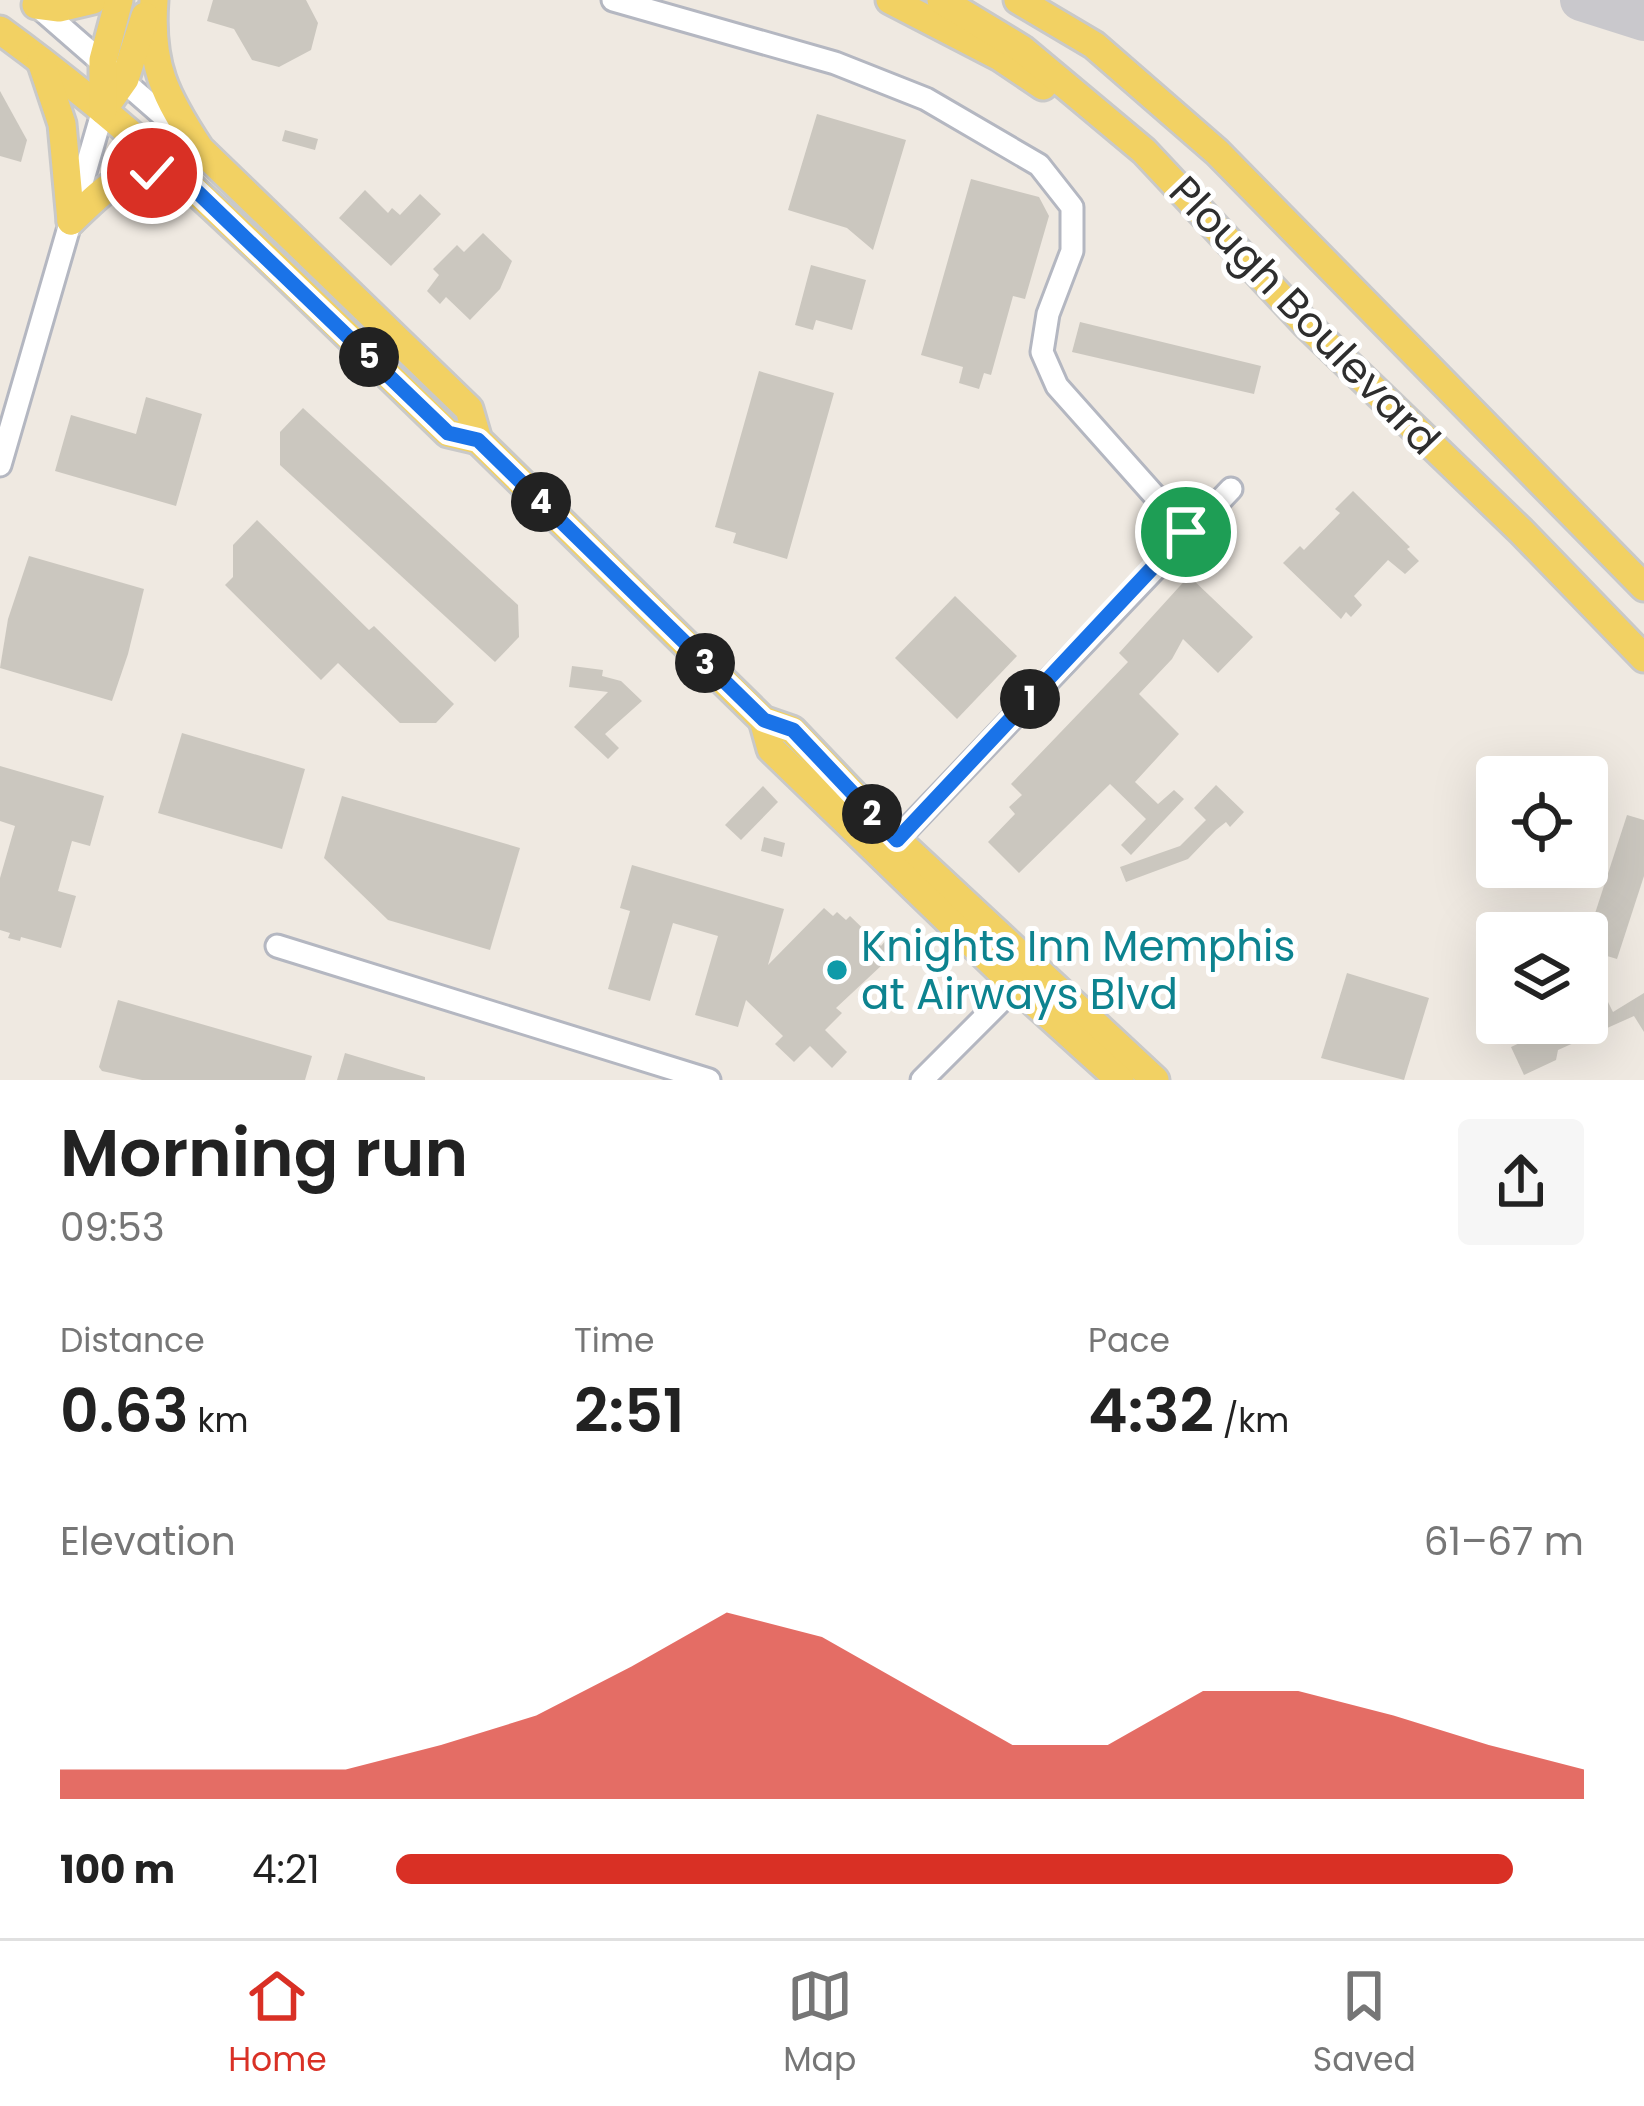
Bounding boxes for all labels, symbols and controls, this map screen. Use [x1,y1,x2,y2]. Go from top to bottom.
pin [101,122,203,224]
icon: check [119,140,185,206]
street label: Plough Boulevard [1156,163,1453,468]
pin: 5 [339,327,399,387]
text: 5 [358,333,380,380]
pin: 4 [511,472,571,532]
text: 4 [530,478,552,525]
pin [1135,481,1237,583]
icon: arrive [1153,499,1219,565]
pin: 3 [675,633,735,693]
text: 3 [695,639,715,686]
pin: 1 [1000,669,1060,729]
text: 1 [1024,675,1036,722]
map controls [1476,756,1608,1044]
button: locate [1476,756,1608,888]
pin: 2 [842,784,902,844]
text: 2 [863,790,881,837]
button: layers [1476,912,1608,1044]
place label: Knights Inn Memphis at Airways Blvd [861,917,1295,1024]
marker: Knights Inn Memphis at Airways Blvd [824,957,850,983]
text: Morning run [60,1107,468,1199]
button: share [1458,1119,1584,1245]
text: 09:53 [60,1200,165,1255]
text: Distance [60,1317,205,1364]
text: Time [574,1317,654,1364]
text: Pace [1088,1317,1170,1364]
text: 0.63 [60,1369,189,1453]
text: 2:51 [574,1369,685,1453]
text: 4:32 [1088,1369,1214,1453]
text: km [189,1397,249,1444]
text: /km [1214,1397,1289,1444]
text: Elevation [60,1514,236,1569]
text: 61–67 m [1424,1514,1584,1569]
text: 100 m [60,1842,175,1897]
text: 4:21 [252,1842,320,1897]
tab: Home [228,1963,327,2085]
tab: Map [783,1963,856,2085]
tab: Saved [1313,1963,1416,2085]

